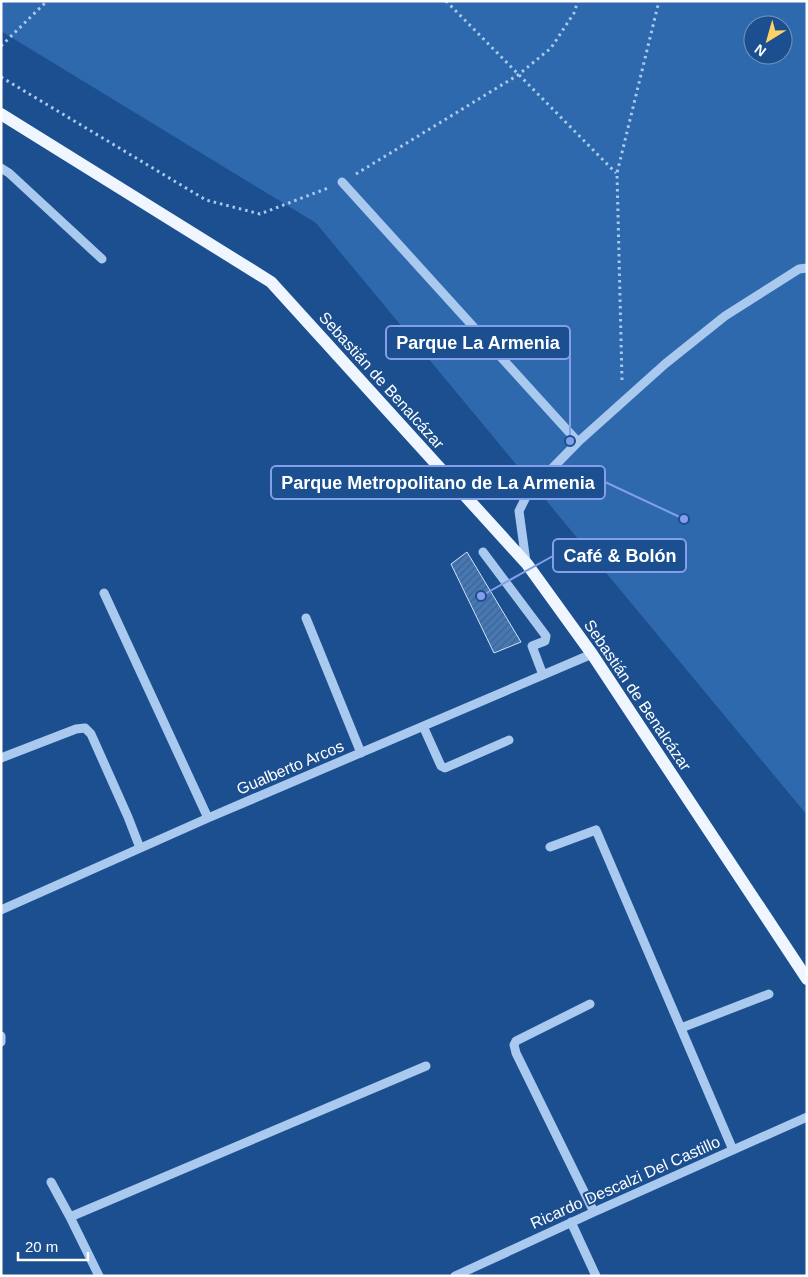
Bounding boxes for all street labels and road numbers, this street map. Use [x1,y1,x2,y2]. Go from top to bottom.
street label: Sebastián de Benalcázar [316,309,448,453]
street label: Sebastián de Benalcázar [581,617,695,774]
street label: Gualberto Arcos [234,737,346,798]
street label: Ricardo Descalzi Del Castillo [528,1133,723,1232]

